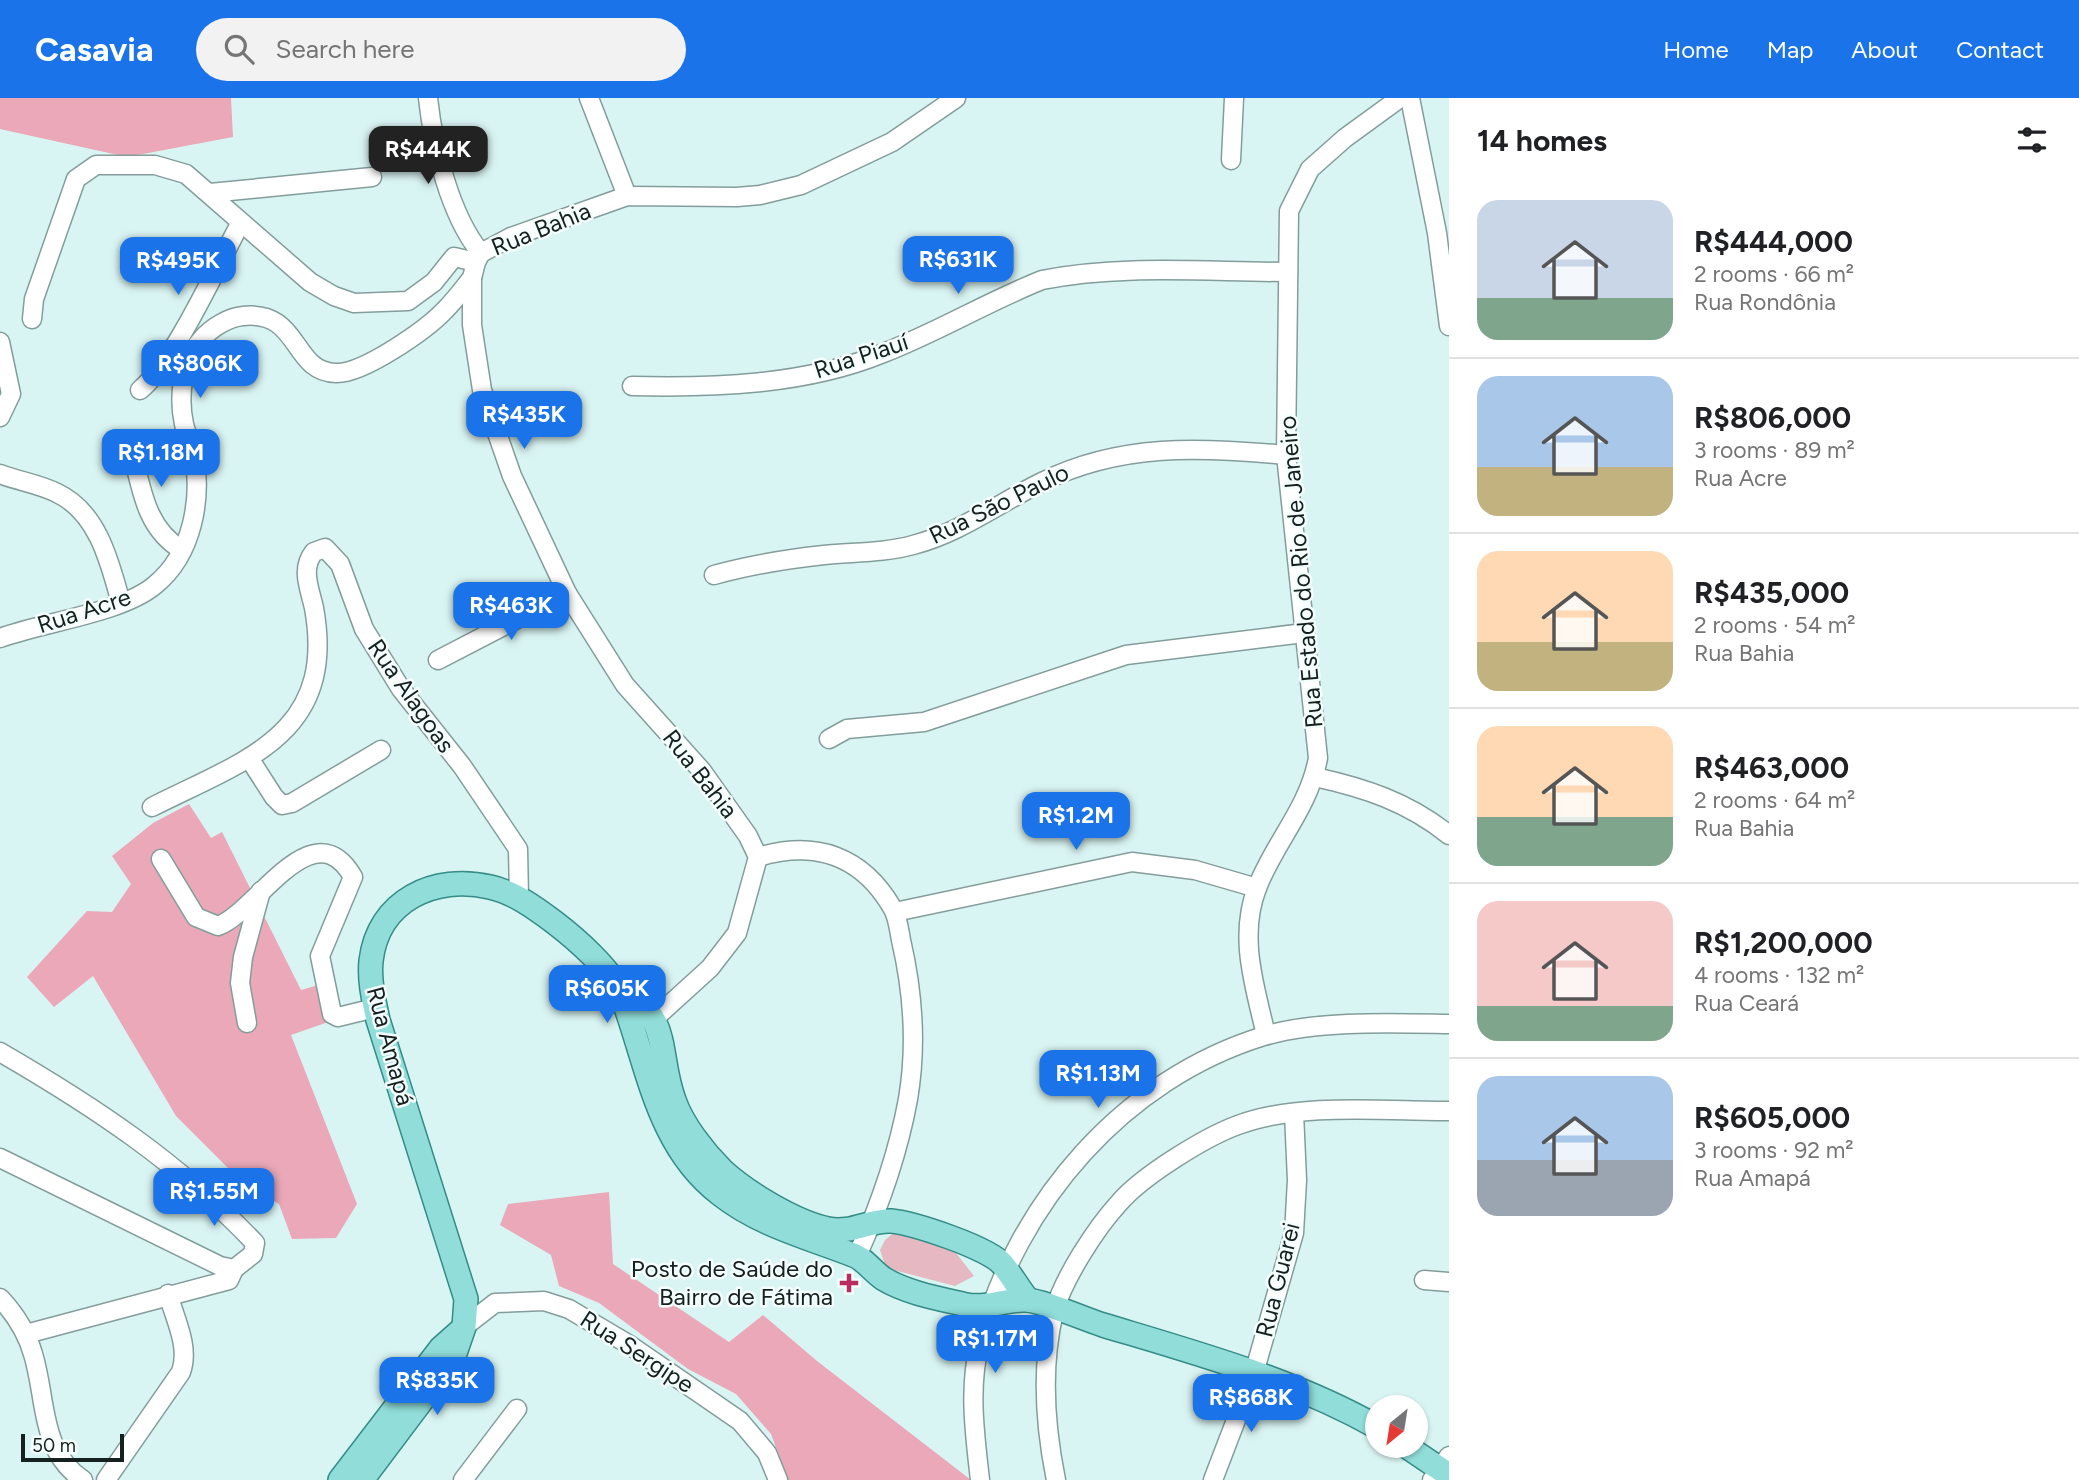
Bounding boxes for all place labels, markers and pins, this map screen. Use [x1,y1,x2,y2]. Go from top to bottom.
pin: R$444K [371,126,485,186]
pin: R$631K [901,236,1015,296]
pin: R$495K [121,238,235,297]
pin: R$806K [143,341,257,400]
pin: R$435K [467,392,581,451]
pin: R$1.18M [96,430,226,489]
pin: R$463K [454,582,568,642]
pin: R$1.2M [1019,792,1133,852]
pin: R$605K [550,965,664,1025]
pin: R$1.13M [1033,1051,1163,1110]
pin: R$1.55M [149,1168,279,1228]
place label: Posto de Saúde do Bairro de Fátima [631,1254,833,1311]
marker: Posto de Saúde do Bairro de Fátima [839,1273,859,1293]
pin: R$1.17M [930,1316,1060,1375]
pin: R$835K [380,1358,494,1417]
pin: R$868K [1194,1374,1308,1434]

